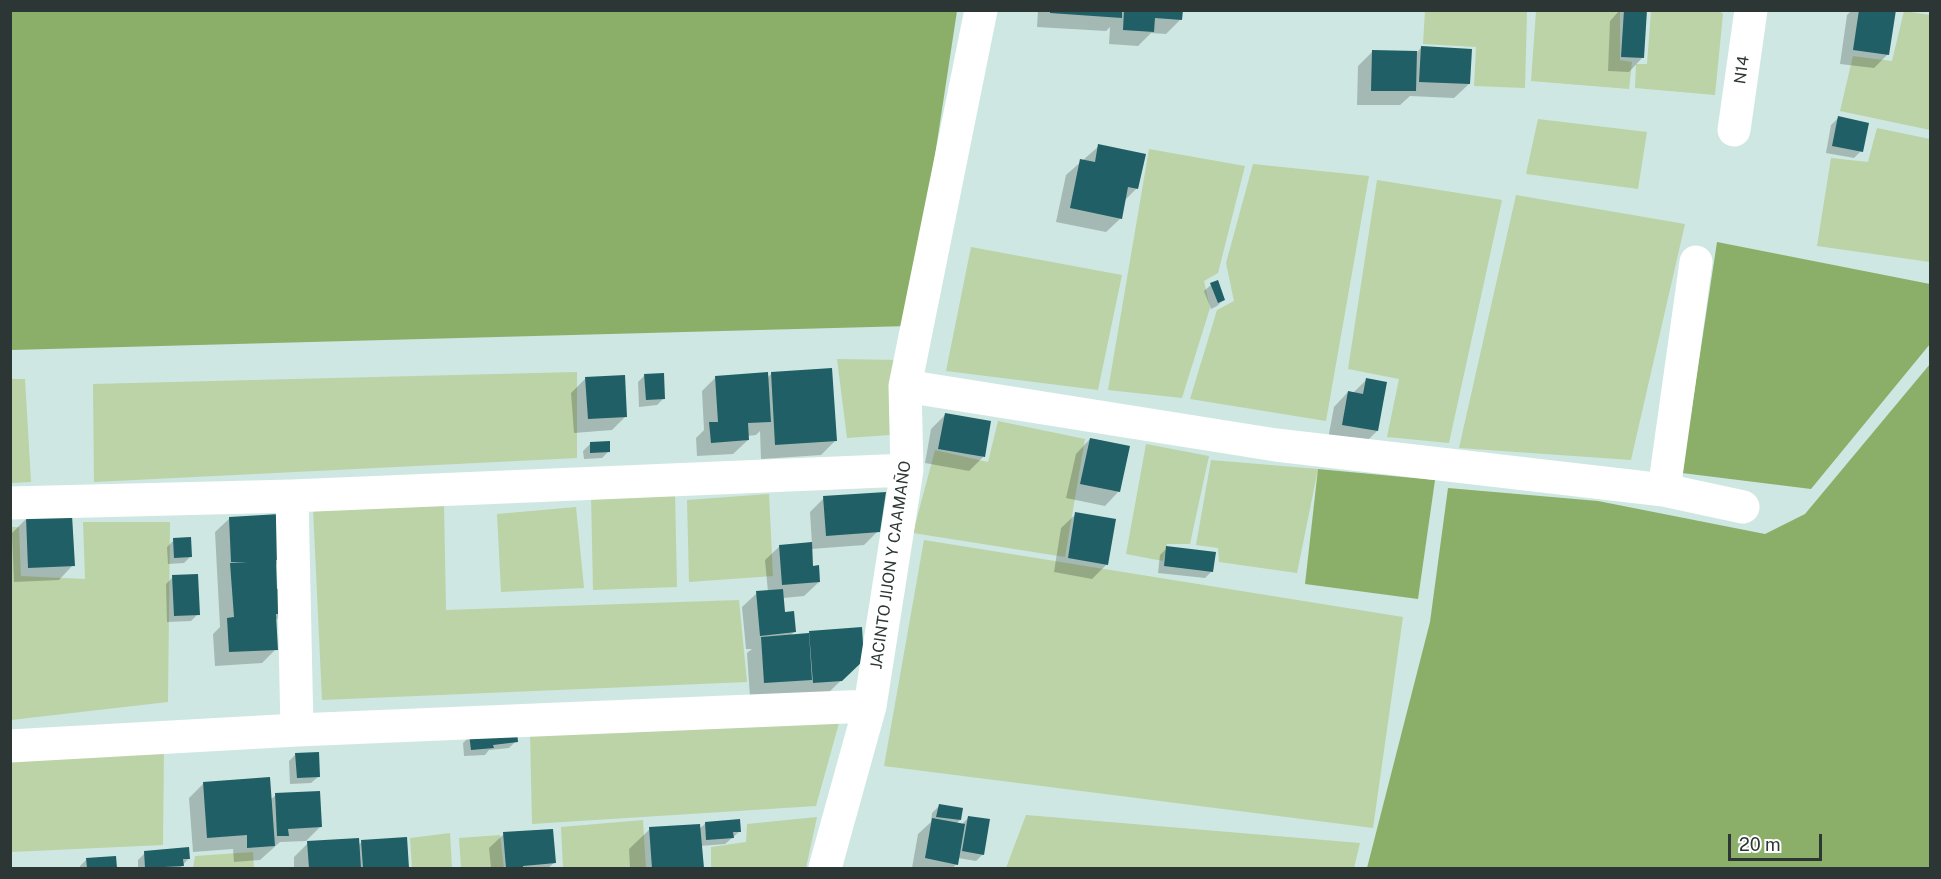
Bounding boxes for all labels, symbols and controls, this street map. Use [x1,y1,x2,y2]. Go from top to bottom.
street label: N14 [1731,54,1753,86]
street label: JACINTO JIJON Y CAAMAÑO [867,460,915,670]
scale bar [1731,822,1826,860]
text: 20 m [1739,834,1781,855]

